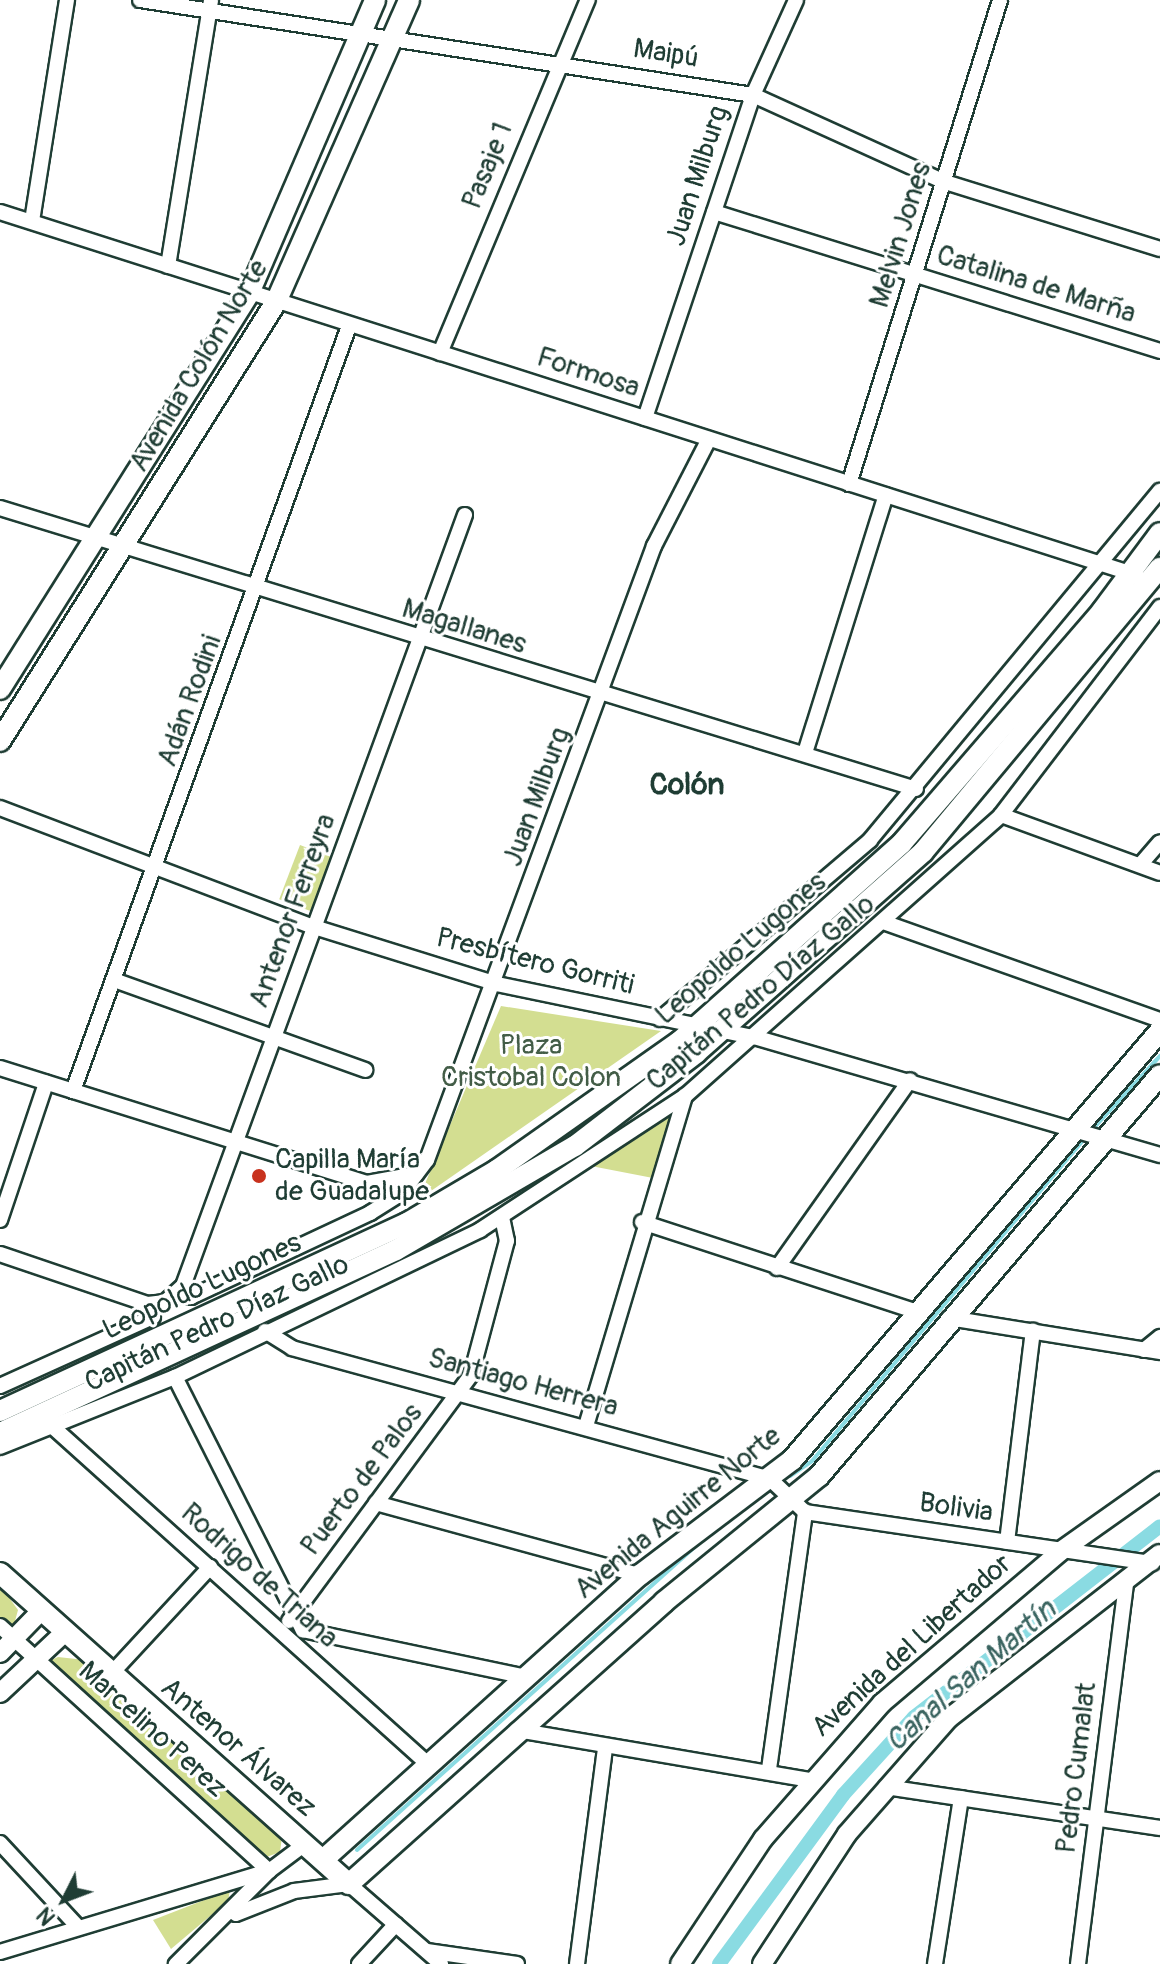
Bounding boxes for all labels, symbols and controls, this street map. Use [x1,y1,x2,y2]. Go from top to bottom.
street label: Maipú [631,32,701,76]
street label: Juan Milburg [660,102,736,250]
street label: Pasaje 1 [456,118,520,214]
street label: Melvin Jones [863,158,939,312]
street label: Catalina de Marña [932,239,1140,331]
street label: Avenida Colón Norte [122,254,276,478]
street label: Formosa [532,341,644,405]
street label: Magallanes [398,592,530,662]
street label: Adán Rodini [151,631,229,771]
street label: Juan Milburg [496,723,578,871]
district label: Colón [649,767,725,803]
street label: Antenor Ferreyra [242,809,344,1013]
street label: Leopoldo Lugones [649,866,833,1032]
street label: Capitán Pedro Díaz Gallo [640,888,882,1098]
street label: Presbítero Gorriti [433,921,637,1003]
park label: Plaza Cristobal Colon [441,1029,621,1095]
place label: Capilla María de Guadalupe [275,1143,429,1209]
marker: Capilla María de Guadalupe [250,1167,268,1185]
street label: Leopoldo Lugones [97,1226,307,1348]
street label: Capitán Pedro Díaz Gallo [80,1248,354,1400]
street label: Santiago Herrera [424,1342,622,1424]
street label: Puerto de Palos [294,1398,430,1562]
street label: Avenida Aguirre Norte [568,1419,788,1607]
street label: Bolivia [917,1486,995,1530]
street label: Rodrigo de Triana [174,1497,344,1655]
street label: Avenida del Libertador [805,1547,1019,1745]
water label: Canal San Martín [878,1592,1064,1760]
street label: Marcelino Perez [71,1655,233,1805]
street label: Antenor Álvarez [153,1671,323,1825]
street label: Pedro Cumalat [1050,1681,1104,1855]
north arrow [24,1860,104,1940]
text: N [31,1901,62,1931]

